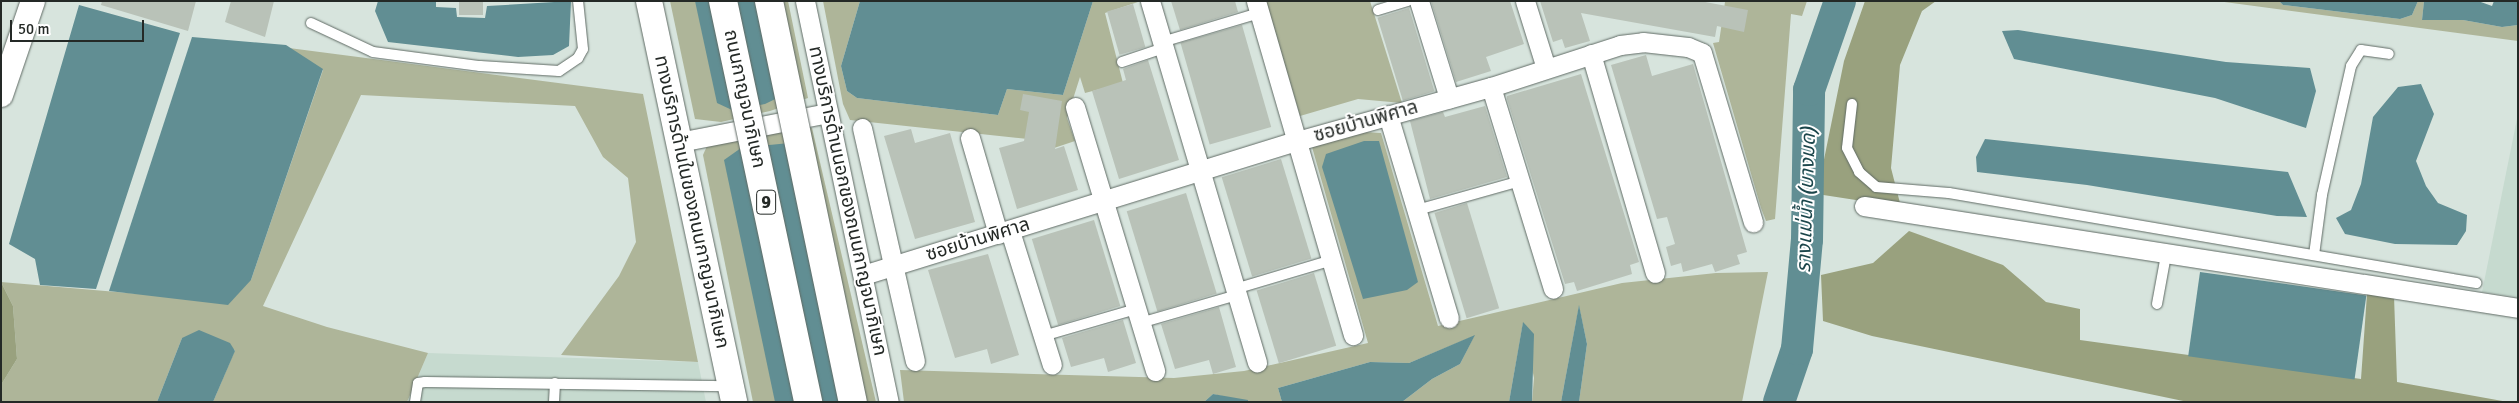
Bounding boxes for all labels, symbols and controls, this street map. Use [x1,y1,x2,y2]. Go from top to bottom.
scale bar [12,10,146,42]
text: 50 m [18,20,49,38]
street label: ถนนกาญจนาภิเษก [718,28,770,170]
street label: ทางบริการด้านนอกของถนนกาญจนาภิเษก [803,44,891,358]
street label: ทางบริการด้านในของถนนกาญจนาภิเษก [649,53,733,351]
street label: ซอยบ้านพิศาล [1311,96,1421,148]
water label: รางแม่น้ำ (บางมด) [1791,127,1821,273]
road number: 9 [756,186,776,218]
street label: ซอยบ้านพิศาล [923,213,1033,267]

